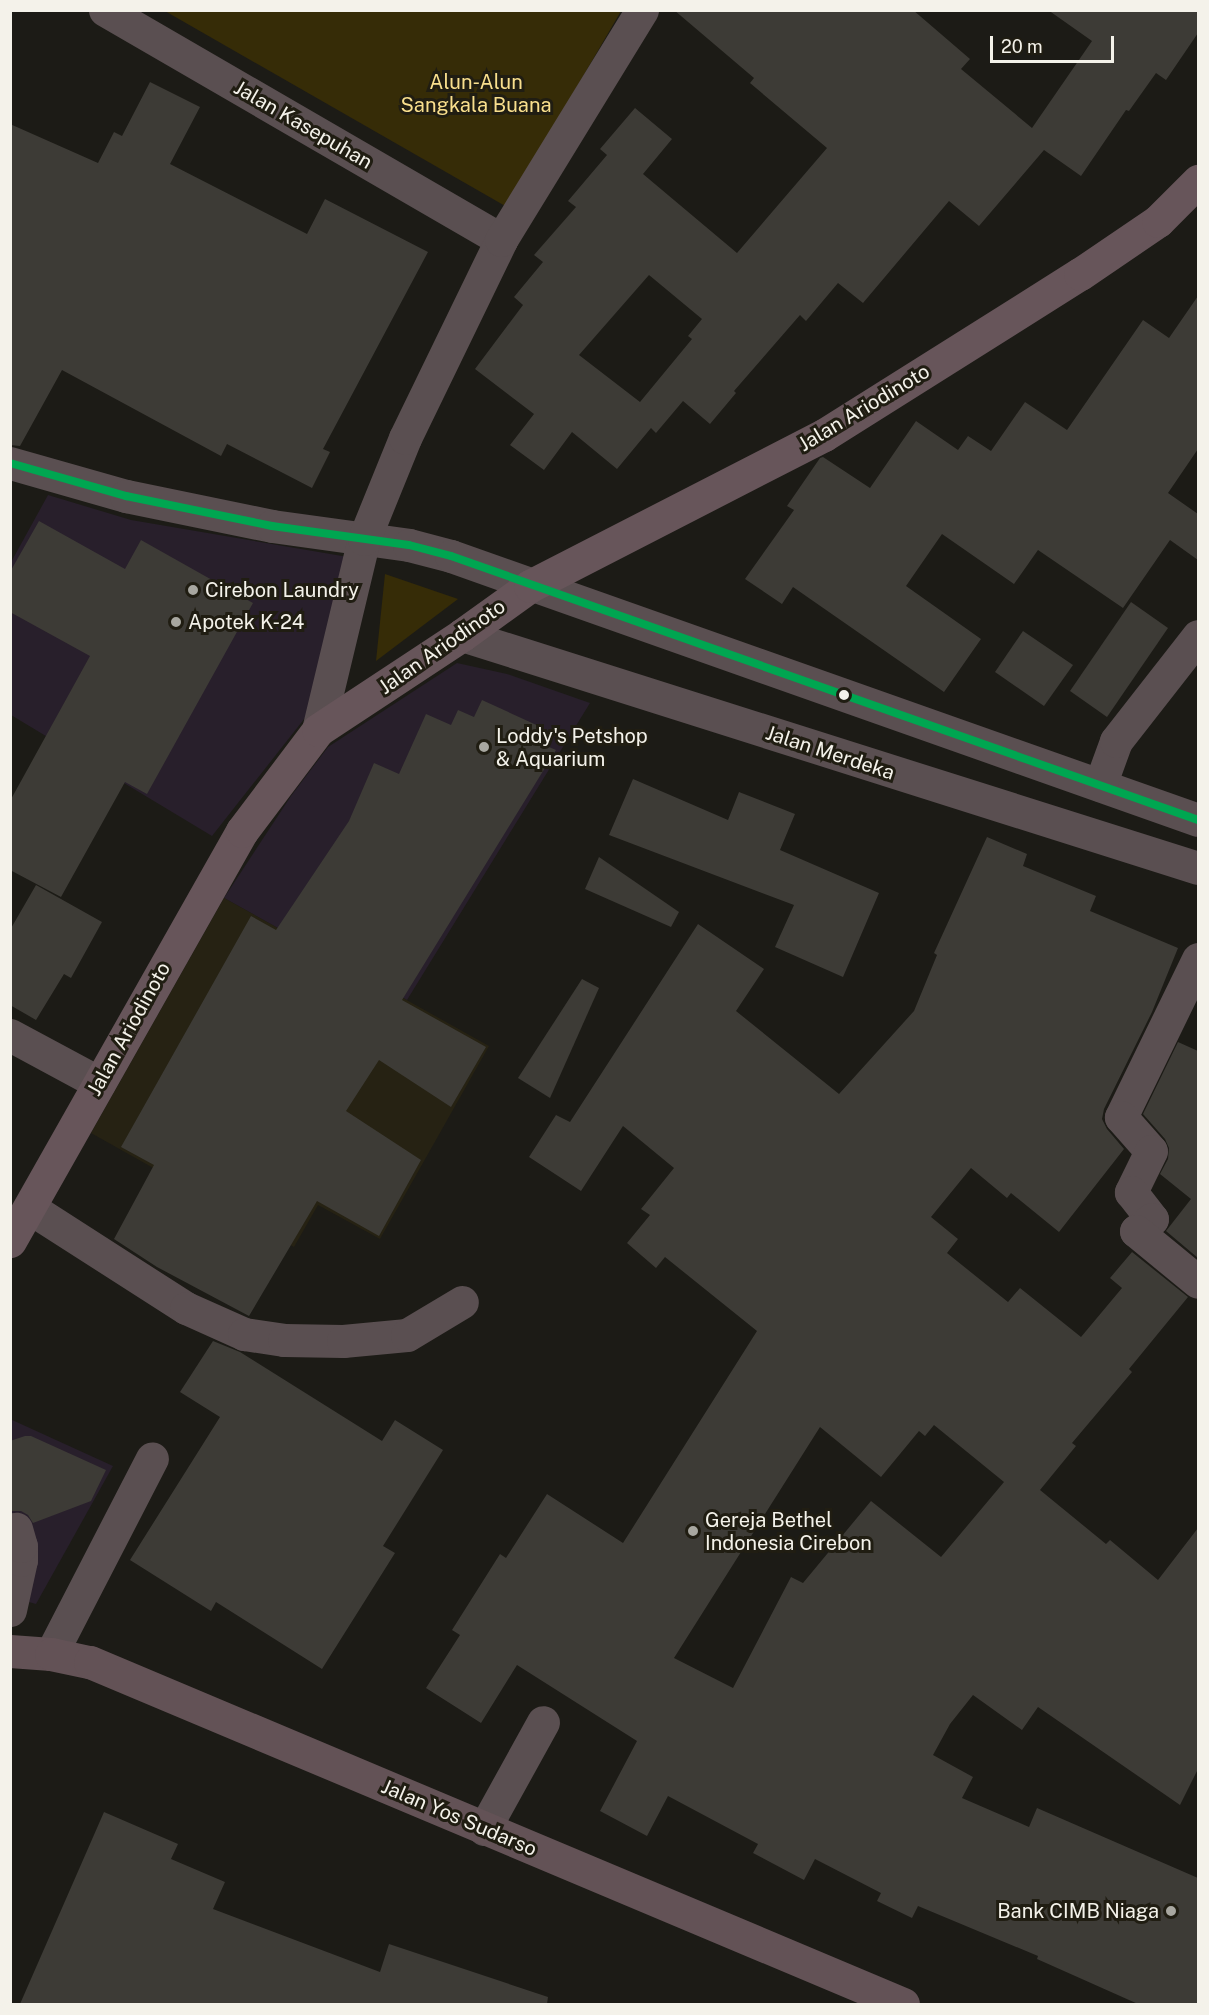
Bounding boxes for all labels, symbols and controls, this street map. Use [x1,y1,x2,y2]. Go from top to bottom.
scale bar [993,24,1118,62]
text: 20 m [1001,36,1043,57]
park label: Alun-Alun Sangkala Buana [401,70,551,117]
street label: Jalan Kasepuhan [230,76,376,174]
street label: Jalan Ariodinoto [794,359,934,457]
place label: Cirebon Laundry [205,578,359,602]
marker: Cirebon Laundry [186,583,200,597]
street label: Jalan Ariodinoto [374,594,510,700]
place label: Apotek K-24 [188,610,304,634]
marker: Apotek K-24 [169,615,183,629]
unlabelled marker [838,689,850,701]
street label: Jalan Merdeka [763,721,897,785]
place label: Loddy's Petshop & Aquarium [496,724,648,771]
marker: Loddy's Petshop & Aquarium [477,740,491,754]
street label: Jalan Ariodinoto [82,958,176,1100]
place label: Gereja Bethel Indonesia Cirebon [705,1508,872,1555]
marker: Gereja Bethel Indonesia Cirebon [686,1524,700,1538]
street label: Jalan Yos Sudarso [378,1774,540,1862]
place label: Bank CIMB Niaga [997,1899,1159,1923]
marker: Bank CIMB Niaga [1164,1904,1178,1918]

